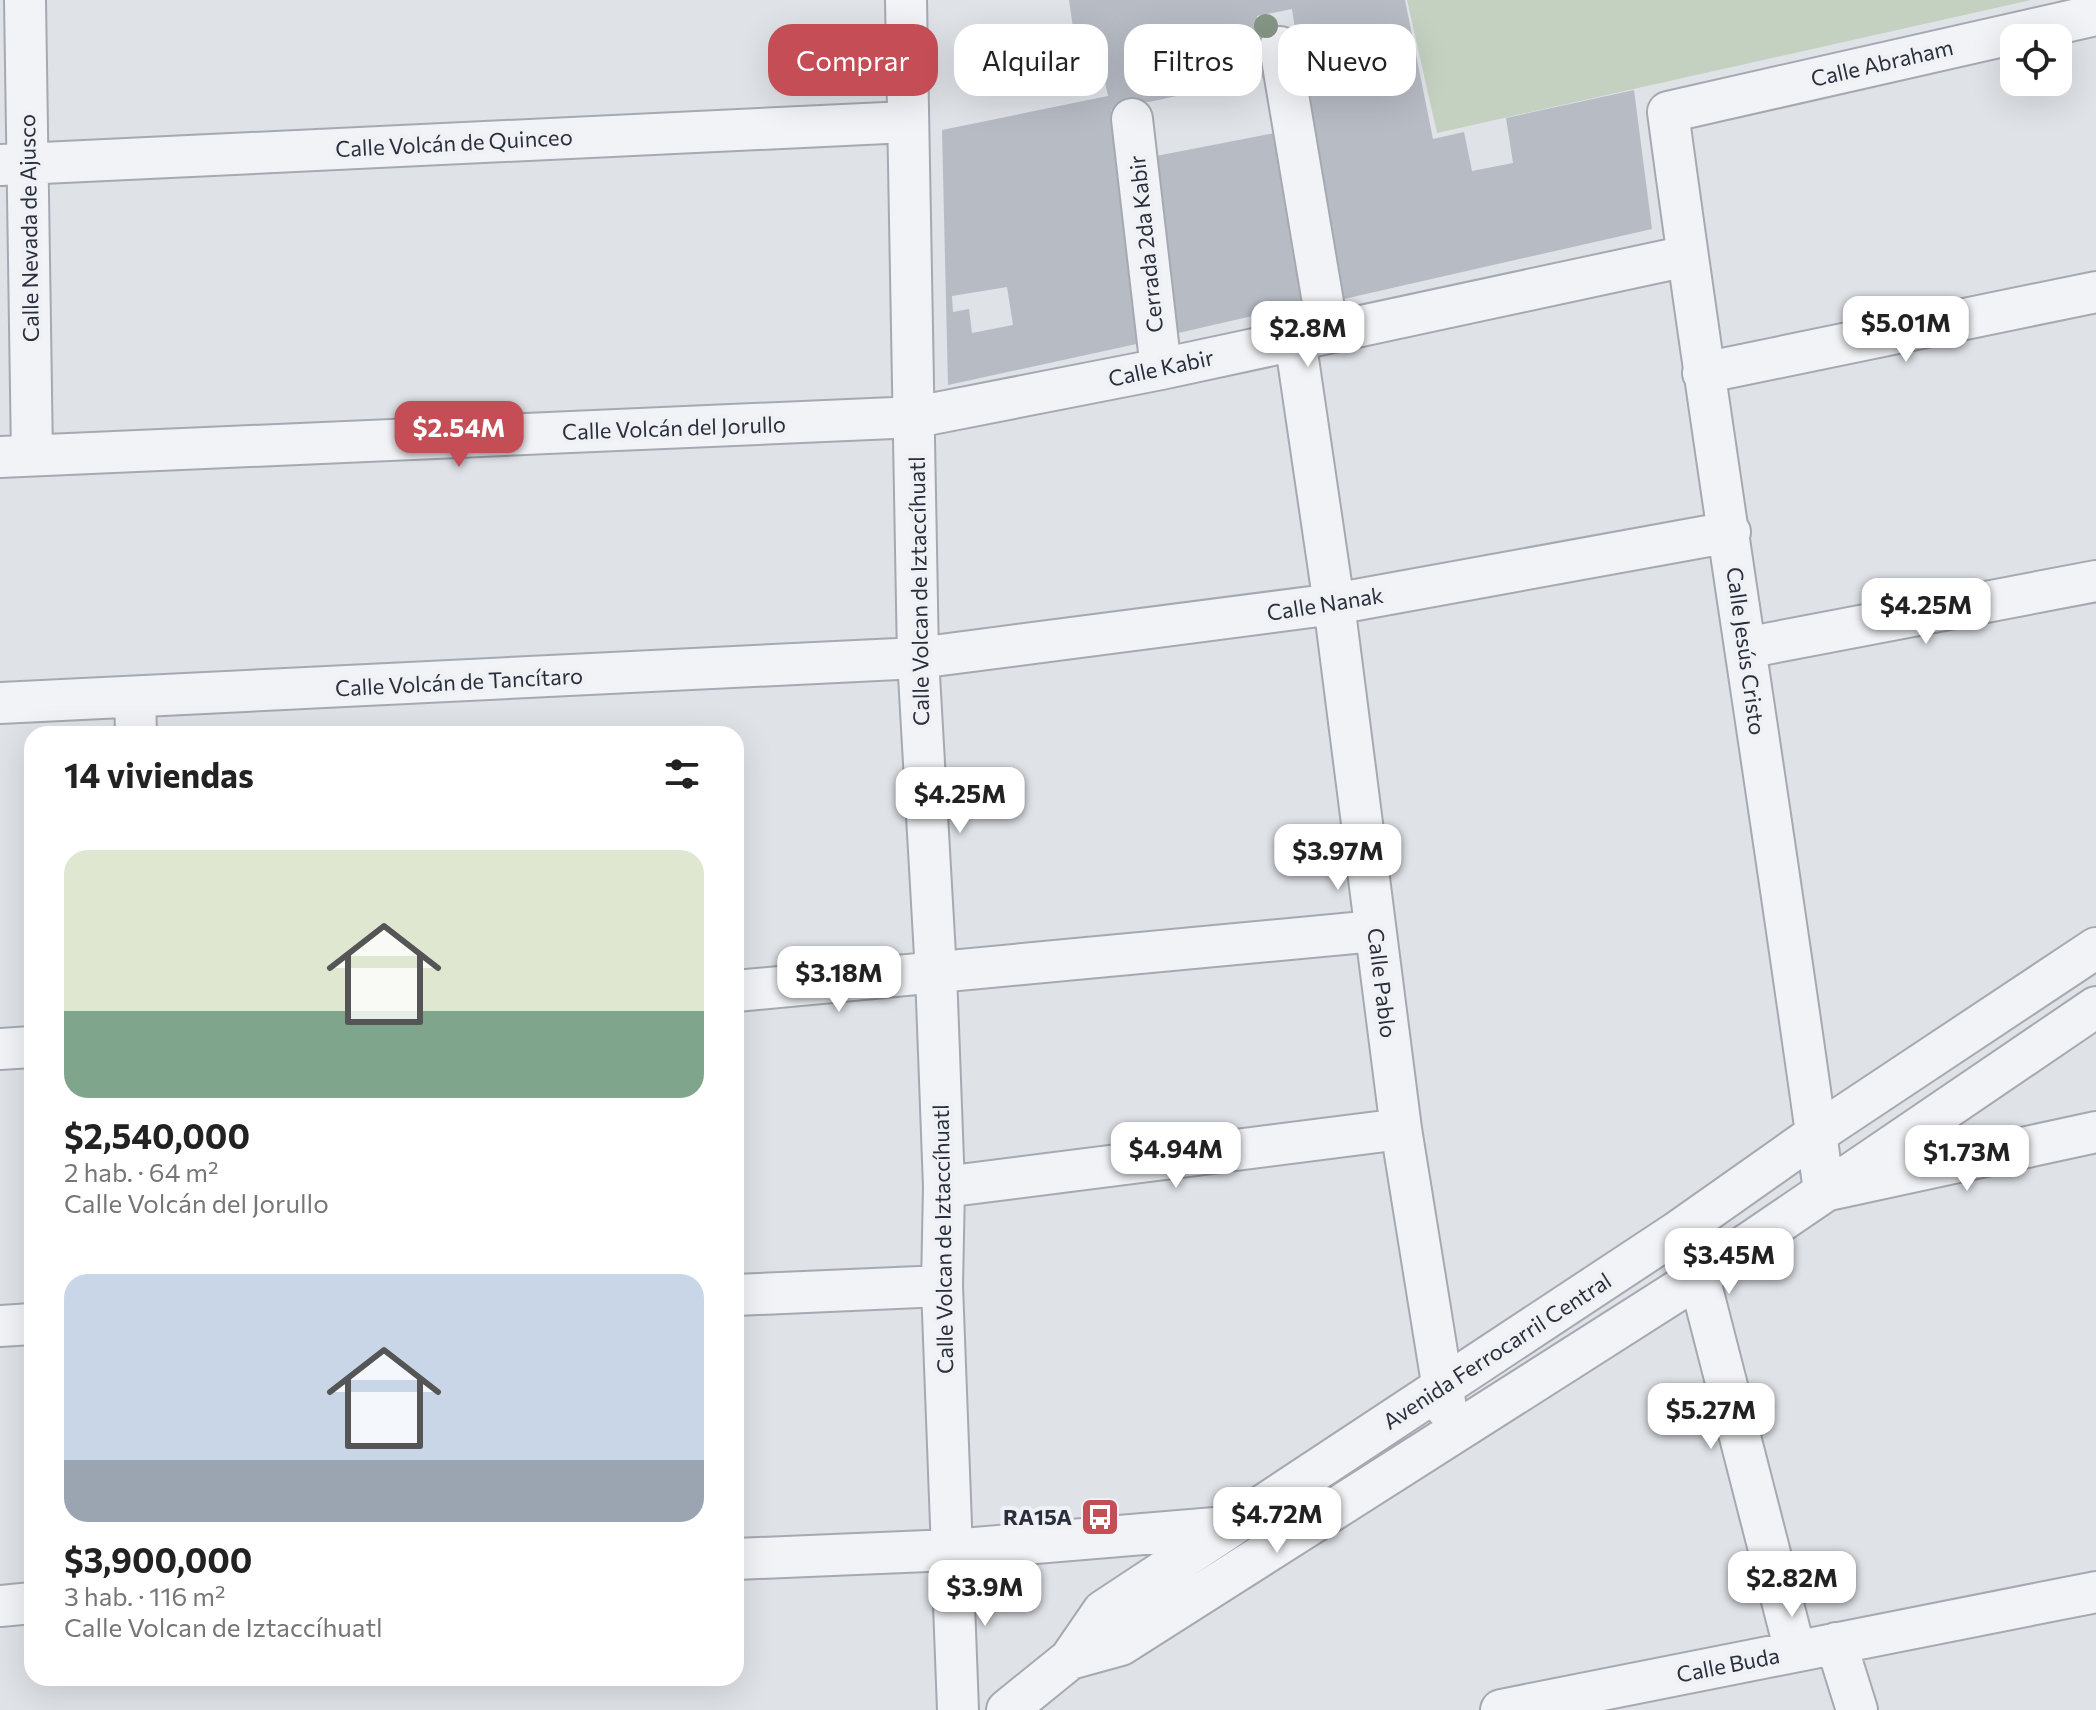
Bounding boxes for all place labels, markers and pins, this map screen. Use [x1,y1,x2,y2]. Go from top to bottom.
pin: $5.01M [1841,296,1971,364]
pin: $2.8M [1252,301,1364,369]
pin: $2.54M [394,401,524,469]
pin: $4.25M [1861,578,1991,646]
pin: $4.25M [895,767,1025,835]
pin: $3.97M [1273,824,1403,892]
pin: $3.18M [774,946,904,1014]
pin: $4.94M [1111,1122,1241,1190]
pin: $1.73M [1902,1125,2032,1193]
pin: $3.45M [1664,1228,1794,1296]
pin: $5.27M [1646,1383,1776,1451]
pin: $4.72M [1212,1487,1342,1555]
bus stop icon: RA15A [1079,1496,1121,1538]
place label: RA15A [1003,1503,1072,1530]
pin: $2.82M [1727,1551,1857,1619]
pin: $3.9M [929,1560,1041,1628]

